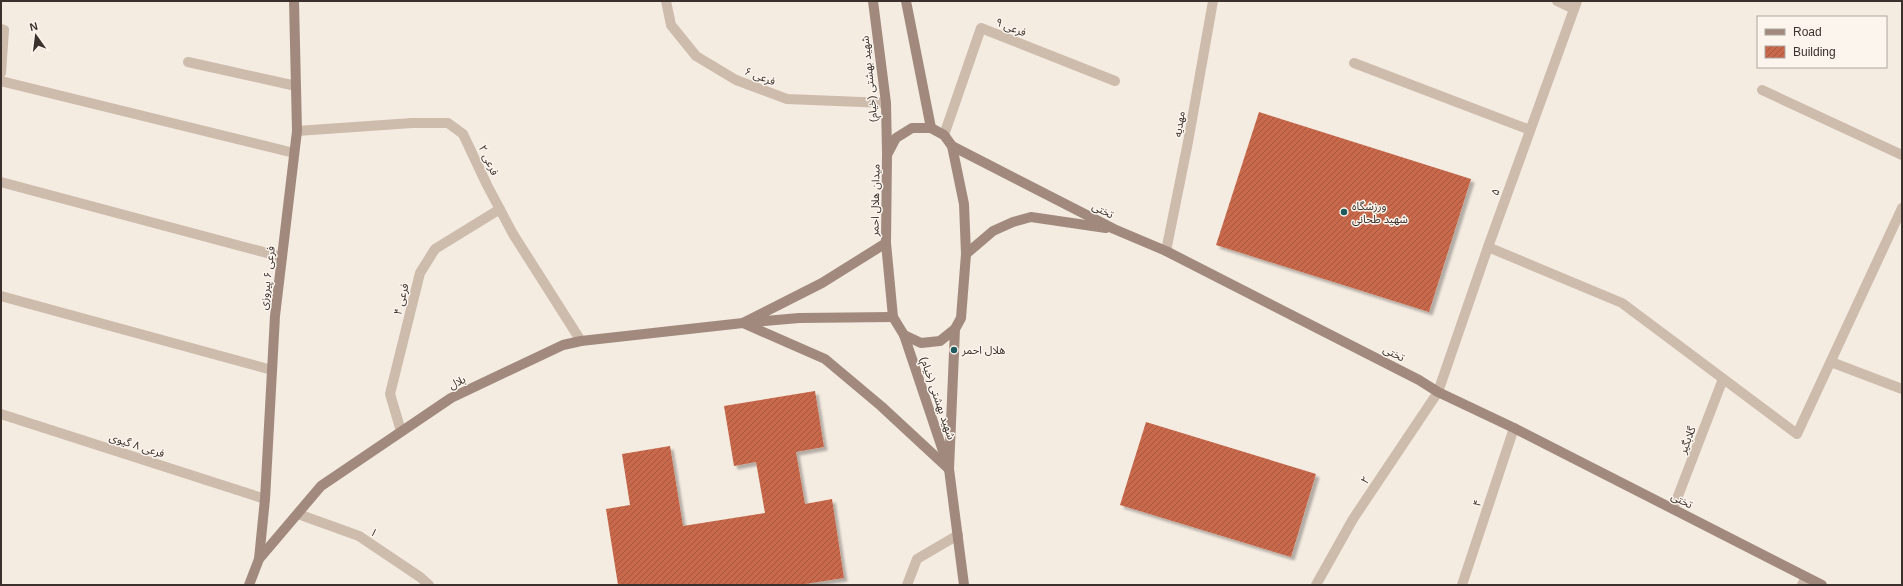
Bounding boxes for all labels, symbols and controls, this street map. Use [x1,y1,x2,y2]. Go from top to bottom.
street label: فرعی ۹ [994,15,1028,40]
north arrow [16,16,56,56]
legend [1757,16,1887,68]
text: N [28,20,39,33]
text: Road [1793,25,1822,39]
street label: شهید بهشتی (خیام) [858,35,881,123]
text: Building [1793,45,1836,59]
street label: فرعی ۶ [743,65,777,88]
street label: مهدیه [1171,110,1188,138]
street label: فرعی ۲ [476,143,501,178]
street label: میدان هلال احمر [868,164,883,237]
street label: ۵ [1488,187,1502,197]
street label: تختی [1090,200,1116,221]
place label: ورزشگاه شهید طحانی [1352,200,1408,226]
marker: ورزشگاه شهید طحانی [1339,207,1349,217]
street label: فرعی ۶ پیروزی [257,245,279,311]
street label: فرعی ۴ [391,282,412,316]
street label: تختی [1381,343,1407,364]
place label: هلال احمر [961,344,1005,357]
marker: هلال احمر [949,345,959,355]
street label: شهید بهشتی (خیام) [916,355,958,442]
street label: بلال [447,373,468,392]
street label: گلابگیر [1676,424,1699,457]
street label: فرعی ۸ گیوی [108,430,166,461]
street label: ۲ [1358,474,1372,486]
street label: تختی [1669,490,1695,511]
street label: ۴ [1470,498,1484,508]
street label: ۱ [368,525,380,539]

